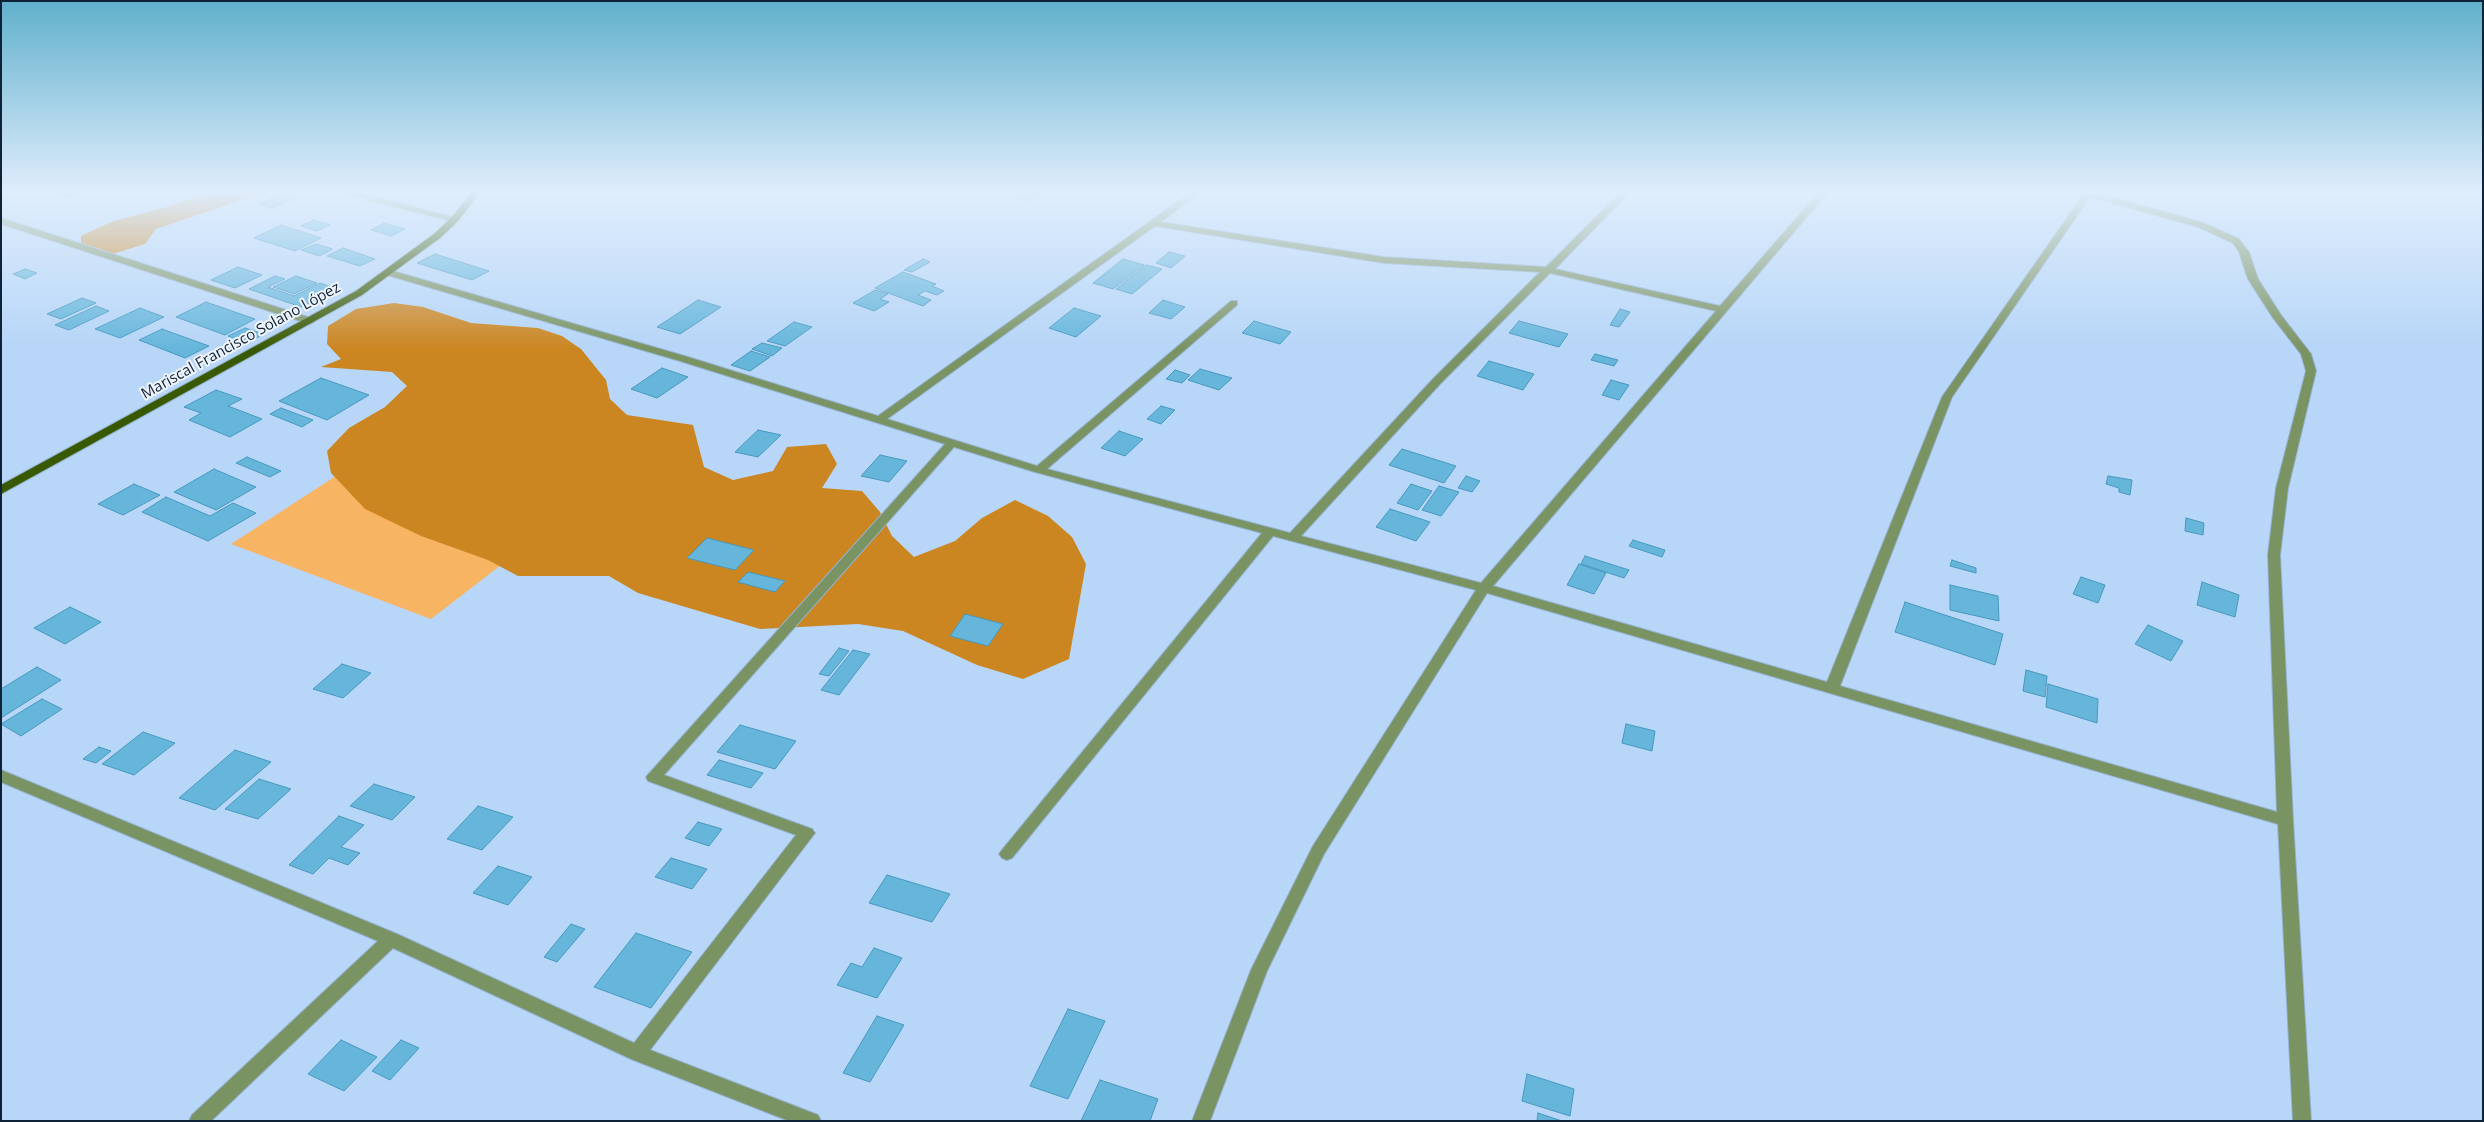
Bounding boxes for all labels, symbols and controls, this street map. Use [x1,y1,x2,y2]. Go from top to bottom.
street label: Mariscal Francisco Solano López [138,279,344,403]

